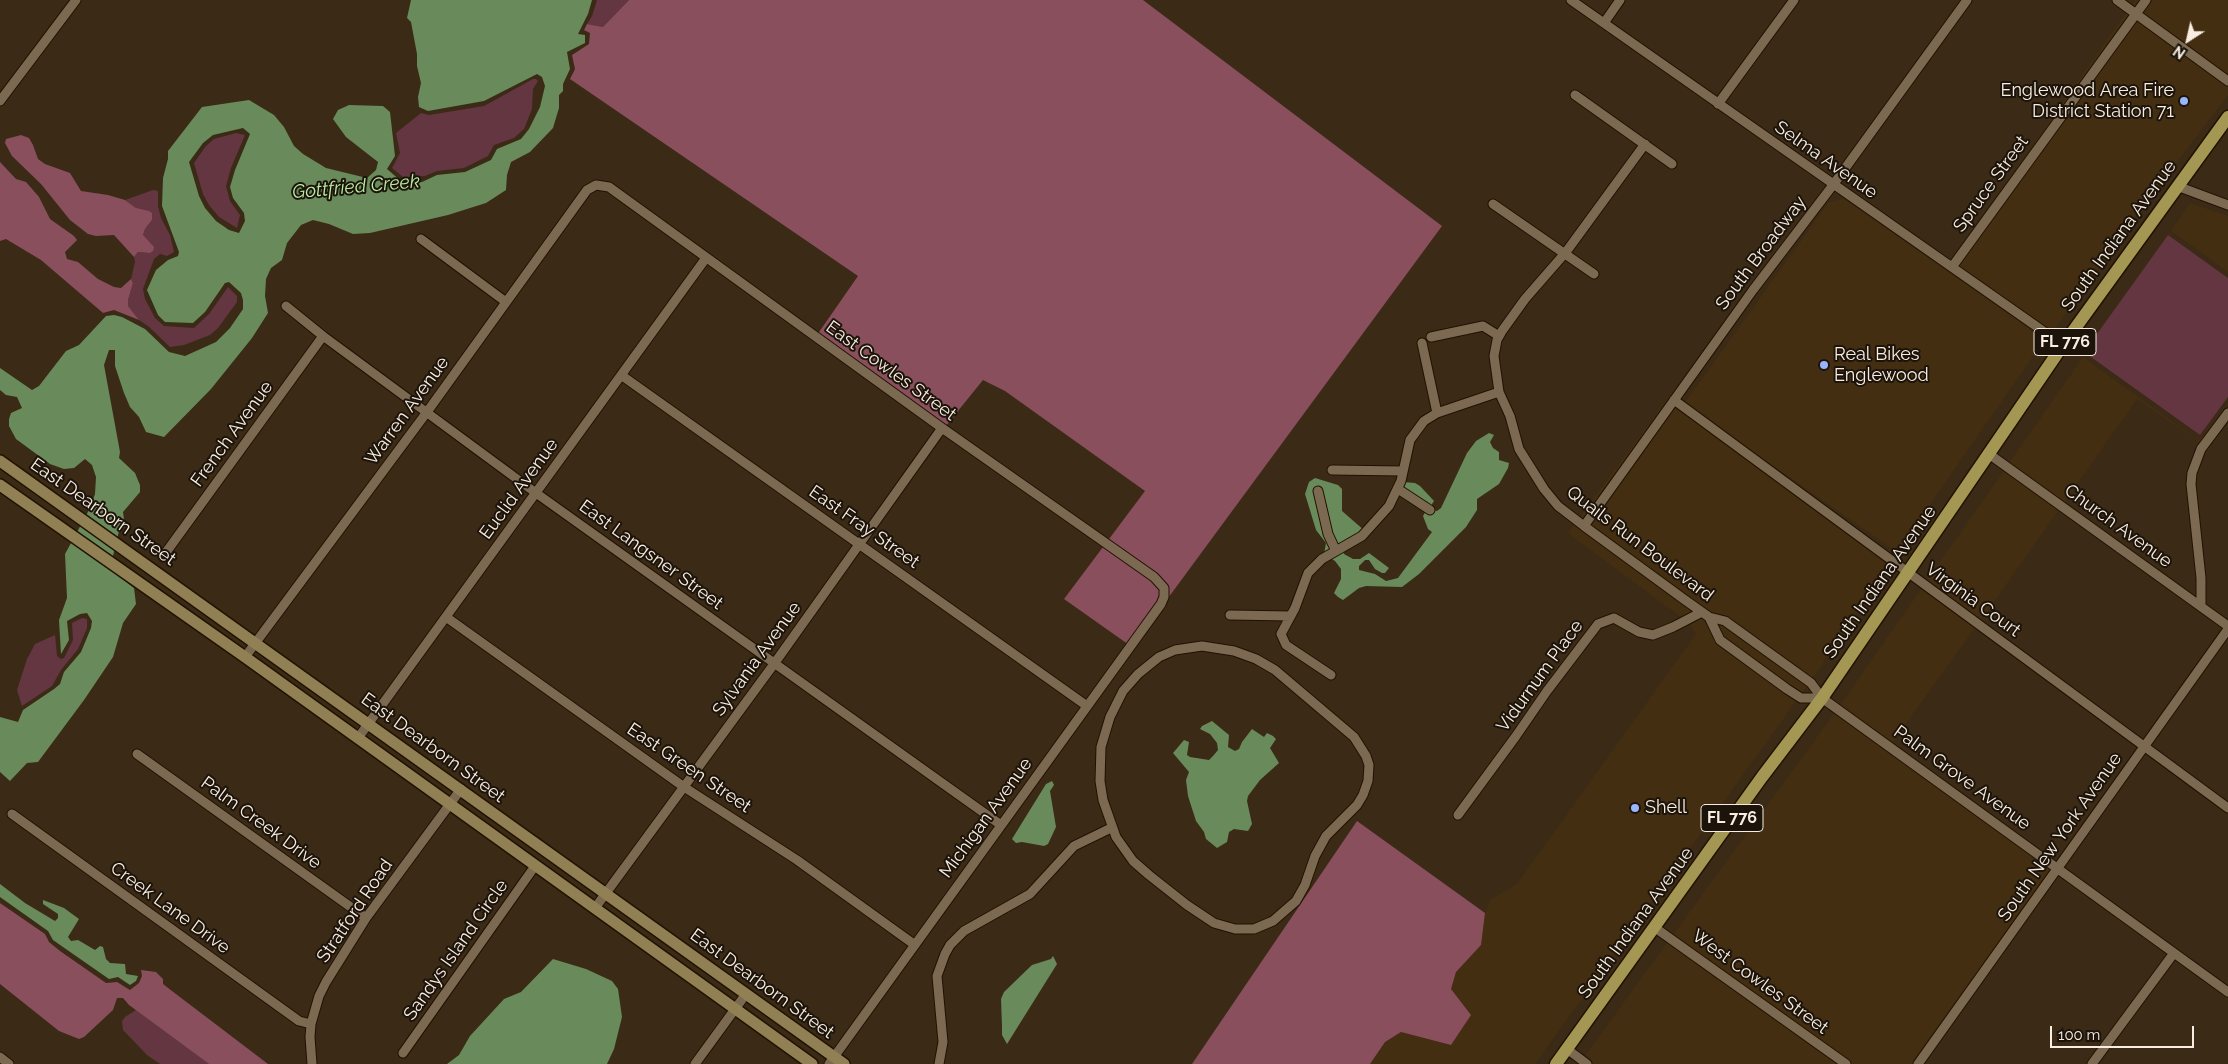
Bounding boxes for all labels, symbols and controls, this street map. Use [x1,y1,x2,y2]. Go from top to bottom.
north arrow [2163,15,2213,65]
text: N [2170,43,2188,62]
place label: Englewood Area Fire District Station 71 [2001,80,2174,122]
marker: Englewood Area Fire District Station 71 [2178,95,2190,107]
street label: Selma Avenue [1770,117,1882,203]
street label: Spruce Street [1949,132,2033,236]
street label: South Indiana Avenue [2057,156,2181,316]
water label: Gottfried Creek [291,170,421,204]
street label: South Broadway [1711,192,1811,314]
street label: East Cowles Street [822,316,960,426]
road number: FL 776 [2034,328,2096,356]
place label: Real Bikes Englewood [1834,344,1929,386]
street label: Warren Avenue [360,353,454,469]
marker: Real Bikes Englewood [1818,359,1830,371]
street label: French Avenue [186,377,278,491]
street label: Euclid Avenue [475,434,563,544]
street label: East Dearborn Street [26,454,180,570]
street label: Church Avenue [2060,480,2176,572]
street label: East Fray Street [805,481,923,573]
street label: Quails Run Boulevard [1562,482,1718,606]
street label: East Langsner Street [575,496,727,614]
street label: South Indiana Avenue [1819,502,1941,662]
street label: Virginia Court [1921,558,2025,642]
street label: Sylvania Avenue [708,598,806,720]
street label: Vidurnum Place [1492,616,1588,736]
street label: East Dearborn Street [357,689,509,807]
street label: East Green Street [623,718,755,818]
street label: Palm Grove Avenue [1889,721,2035,835]
street label: South New York Avenue [1993,748,2127,926]
street label: Michigan Avenue [935,754,1037,882]
street label: Palm Creek Drive [197,772,325,874]
place label: Shell [1645,797,1687,819]
marker: Shell [1629,802,1641,814]
road number: FL 776 [1701,804,1763,831]
street label: South Indiana Avenue [1574,843,1698,1003]
street label: Stratford Road [312,855,398,967]
street label: Creek Lane Drive [106,857,234,959]
street label: Sandys Island Circle [399,875,513,1025]
street label: East Dearborn Street [686,925,838,1043]
street label: West Cowles Street [1688,925,1832,1039]
scale bar [2053,1016,2197,1048]
text: 100 m [2058,1026,2100,1044]

